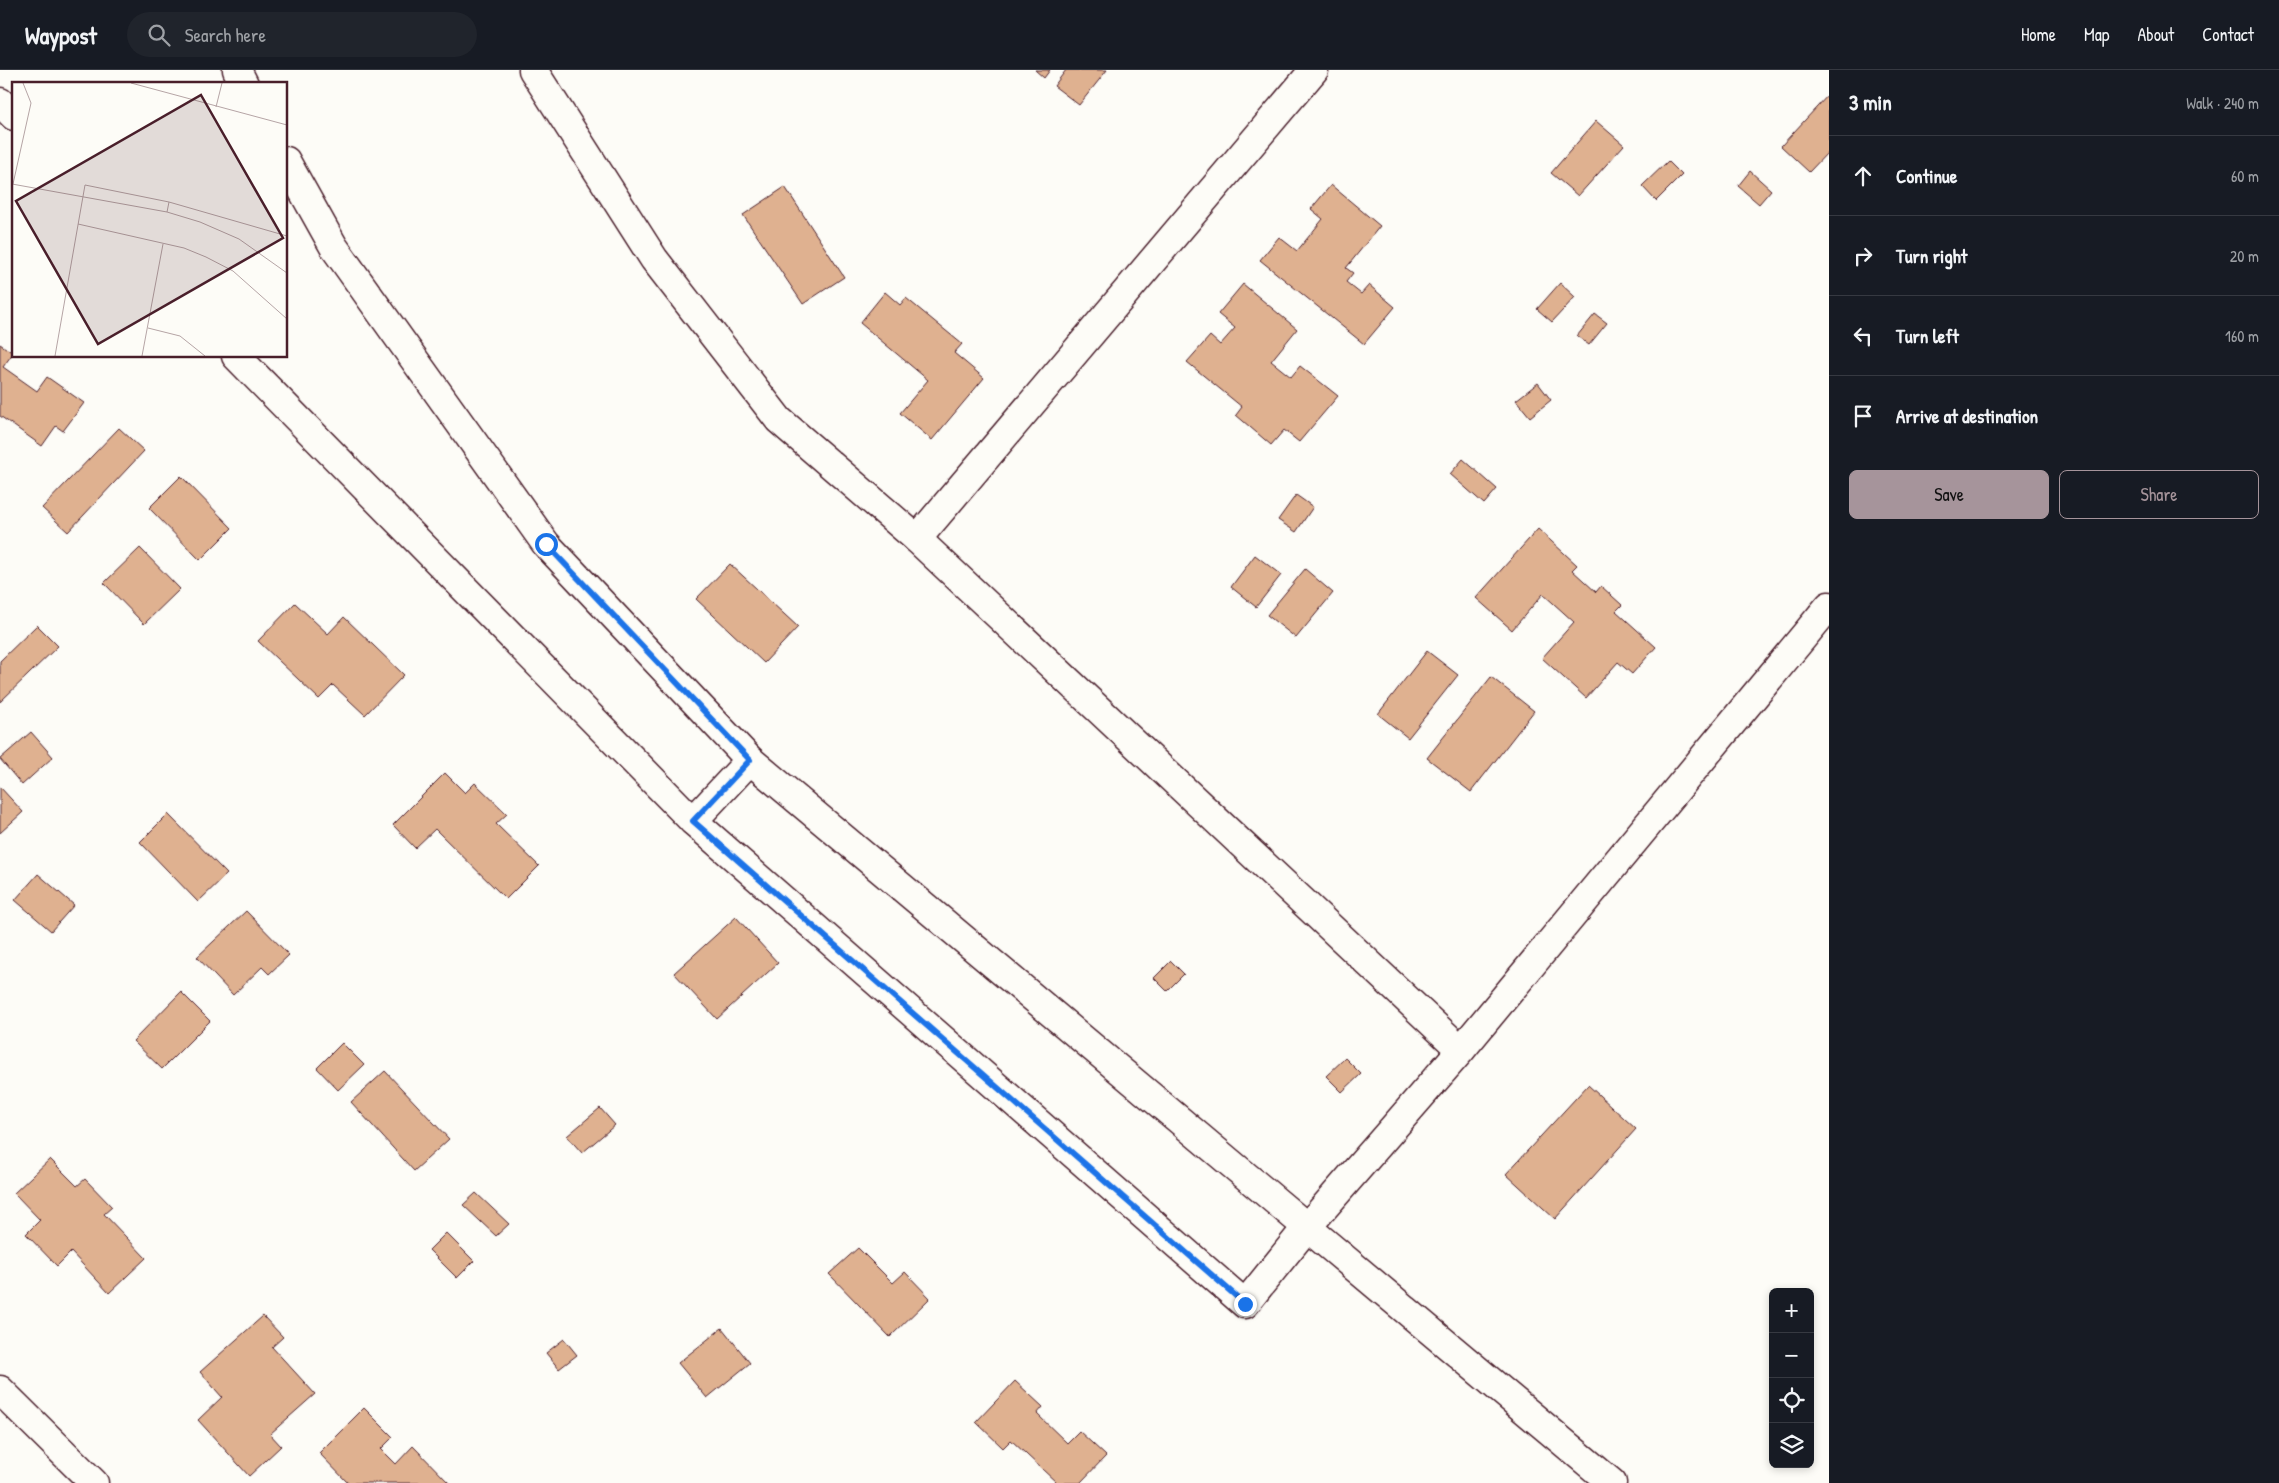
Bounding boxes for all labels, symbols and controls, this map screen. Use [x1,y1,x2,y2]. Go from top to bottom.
search box [127,12,477,57]
text: Waypost [25,19,97,51]
icon: search [145,21,173,49]
text: Search here [185,22,266,48]
text: Home [2021,22,2056,47]
text: Map [2084,22,2109,47]
text: About [2137,22,2174,47]
text: Contact [2202,22,2254,47]
inset map [12,82,288,358]
text: 3 min [1849,88,1892,117]
text: Walk · 240 m [2186,92,2259,114]
icon: ahead [1849,162,1877,190]
text: Continue [1896,163,1957,189]
text: 60 m [2231,165,2259,187]
icon: right [1849,242,1877,270]
text: Turn right [1896,243,1967,269]
text: 20 m [2230,245,2259,267]
icon: left [1849,322,1877,350]
text: Turn left [1896,323,1959,349]
text: 160 m [2225,325,2259,347]
icon: arrive [1849,402,1877,430]
text: Arrive at destination [1896,403,2038,429]
button: Save [1849,470,2049,519]
button: Share [2059,470,2259,519]
route start [535,533,558,556]
map controls [1769,1288,1814,1468]
button: + [1769,1288,1814,1333]
route end [1234,1293,1257,1316]
button: − [1769,1333,1814,1378]
button: locate [1769,1378,1814,1423]
button: layers [1769,1423,1814,1468]

